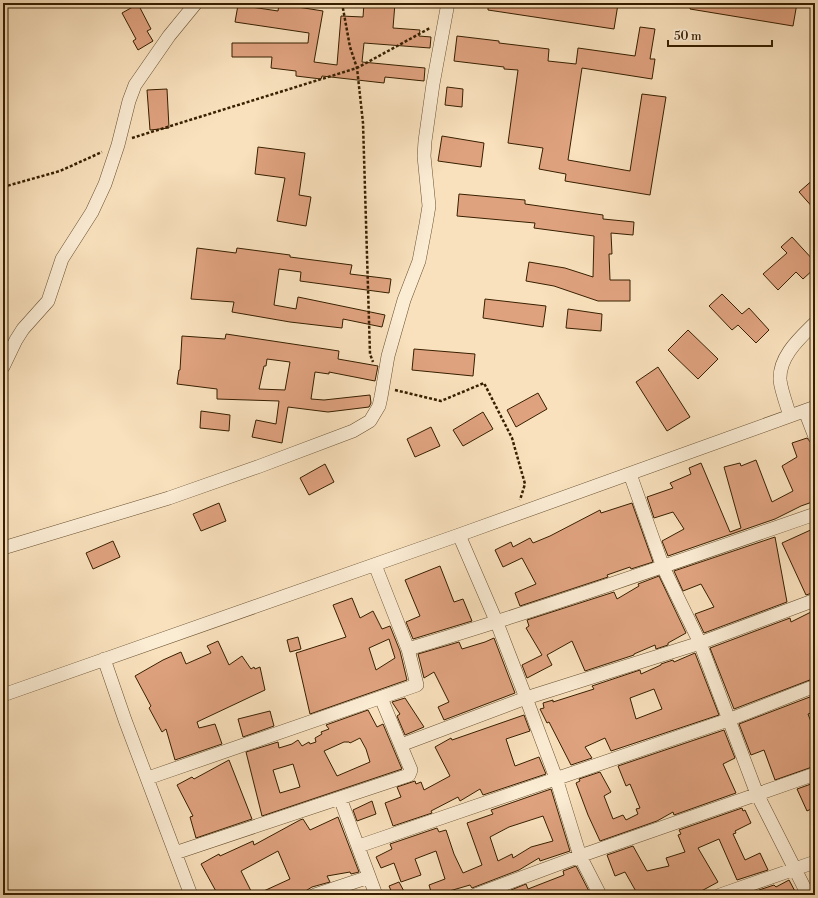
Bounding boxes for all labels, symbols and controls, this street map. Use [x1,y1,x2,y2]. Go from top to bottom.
scale bar [668,22,772,48]
text: 50 m [674,29,702,44]

